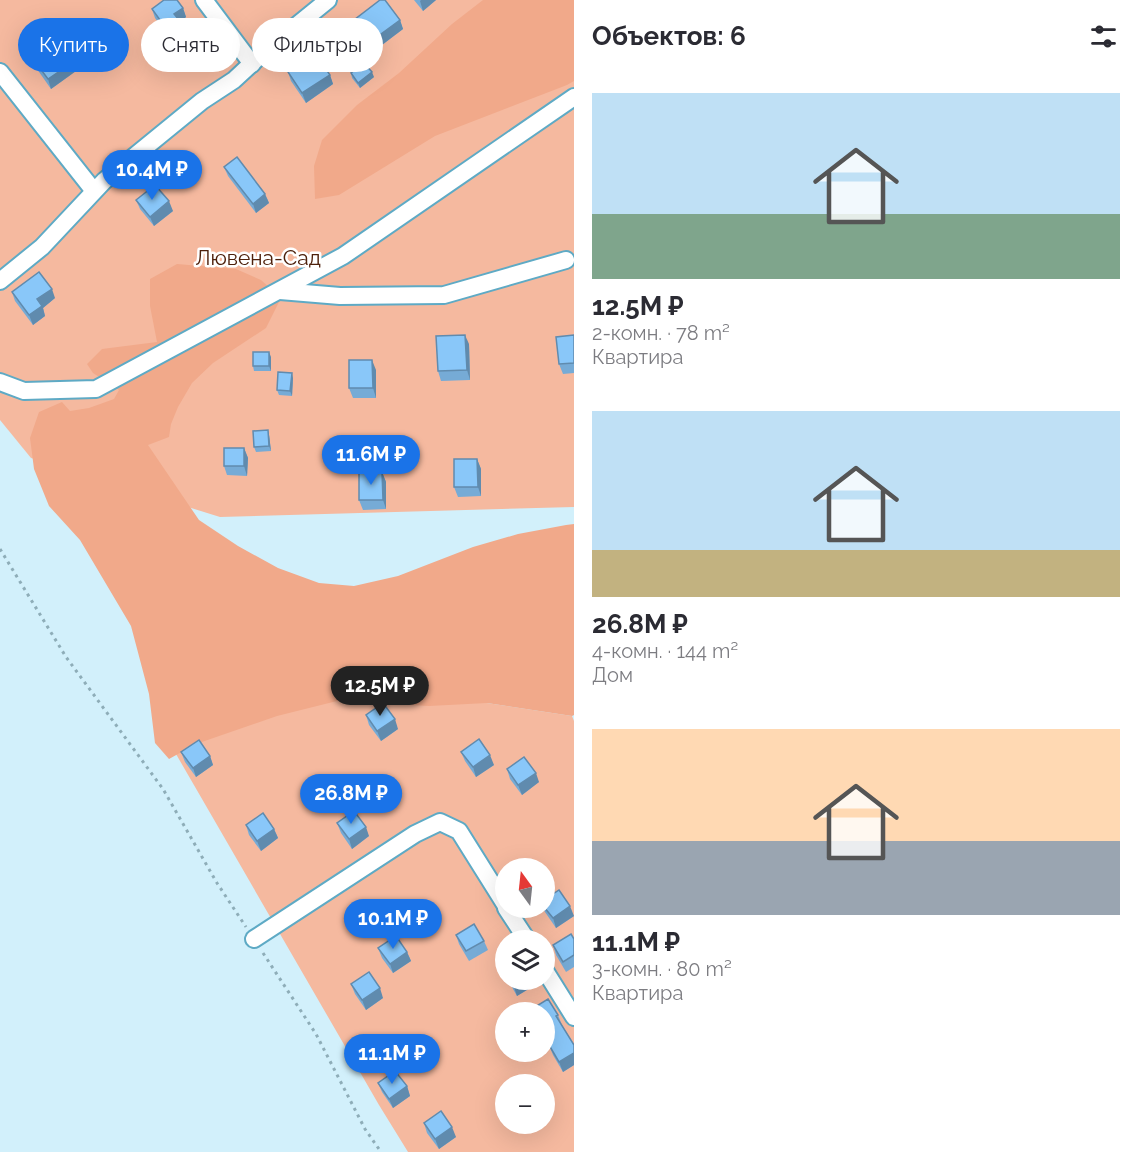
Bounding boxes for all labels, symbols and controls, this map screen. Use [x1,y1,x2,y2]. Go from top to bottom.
chip: Купить [18,18,129,72]
chip: Снять [141,18,240,72]
chip: Фильтры [252,18,383,72]
icon: filters [1087,20,1120,53]
text: Объектов: 6 [592,21,746,51]
icon: home [802,132,910,240]
pin: 10.4M ₽ [97,150,207,201]
text: 10.4M ₽ [116,157,188,181]
park label: Лювена-Сад [195,245,321,270]
text: 12.5M ₽ [592,291,684,321]
text: 2-комн. · 78 m² [592,321,730,345]
text: Квартира [592,345,683,369]
pin: 11.6M ₽ [316,435,426,486]
text: 11.6M ₽ [336,442,406,466]
icon: home [802,450,910,558]
text: 26.8M ₽ [592,609,688,639]
text: 4-комн. · 144 m² [592,639,738,663]
text: Дом [592,663,633,687]
pin: 12.5M ₽ [325,666,435,717]
text: 12.5M ₽ [345,673,415,697]
icon: home [802,768,910,876]
pin: 26.8M ₽ [296,774,406,825]
text: 26.8M ₽ [314,781,388,805]
north arrow [495,858,555,918]
map controls [495,858,555,1134]
pin: 10.1M ₽ [338,899,448,950]
text: 10.1M ₽ [358,906,428,930]
text: 11.1M ₽ [592,927,680,957]
button: layers [495,930,555,990]
text: 3-комн. · 80 m² [592,957,732,981]
text: Квартира [592,981,683,1005]
button: + [495,1002,555,1062]
pin: 11.1M ₽ [337,1034,447,1085]
text: 11.1M ₽ [358,1041,426,1065]
button: − [495,1074,555,1134]

